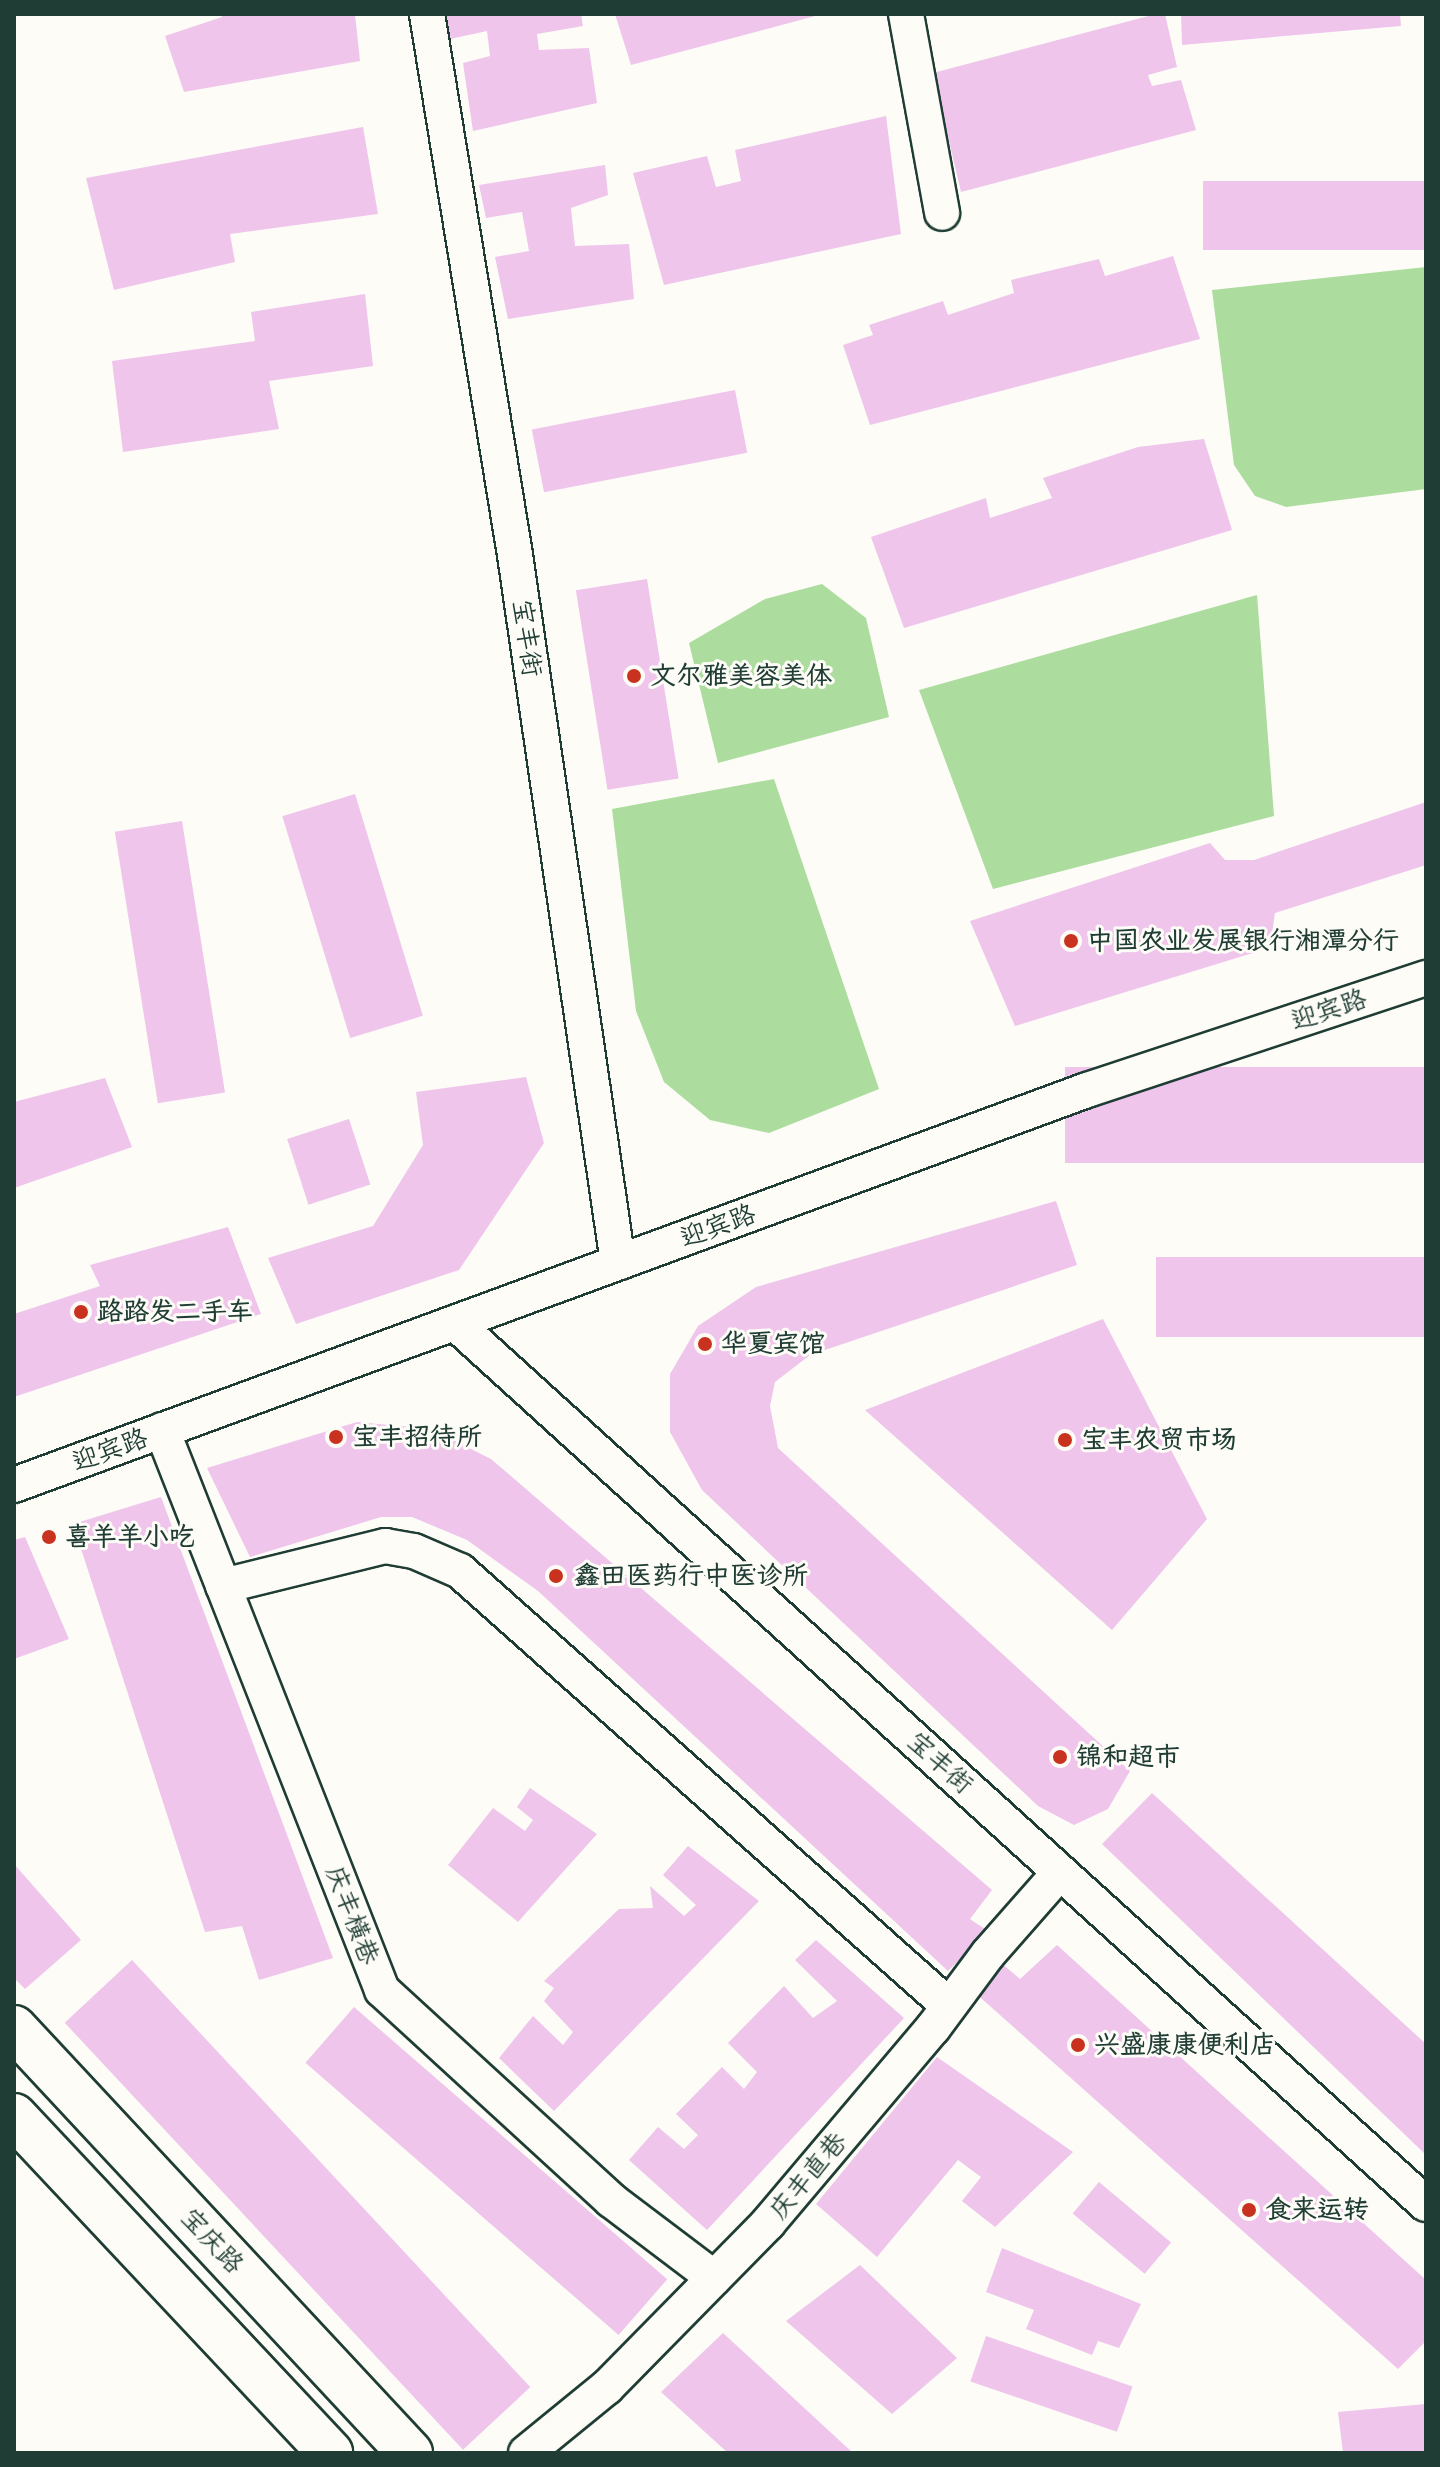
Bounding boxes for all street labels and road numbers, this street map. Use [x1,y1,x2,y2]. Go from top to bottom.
street label: 宝丰街 [506,597,548,679]
street label: 迎宾路 [1287,983,1371,1037]
street label: 迎宾路 [676,1198,760,1254]
street label: 迎宾路 [68,1422,152,1478]
street label: 宝丰街 [901,1725,979,1801]
street label: 庆丰横巷 [319,1861,385,1969]
street label: 庆丰直巷 [763,2126,853,2226]
street label: 宝庆路 [174,2202,250,2280]

